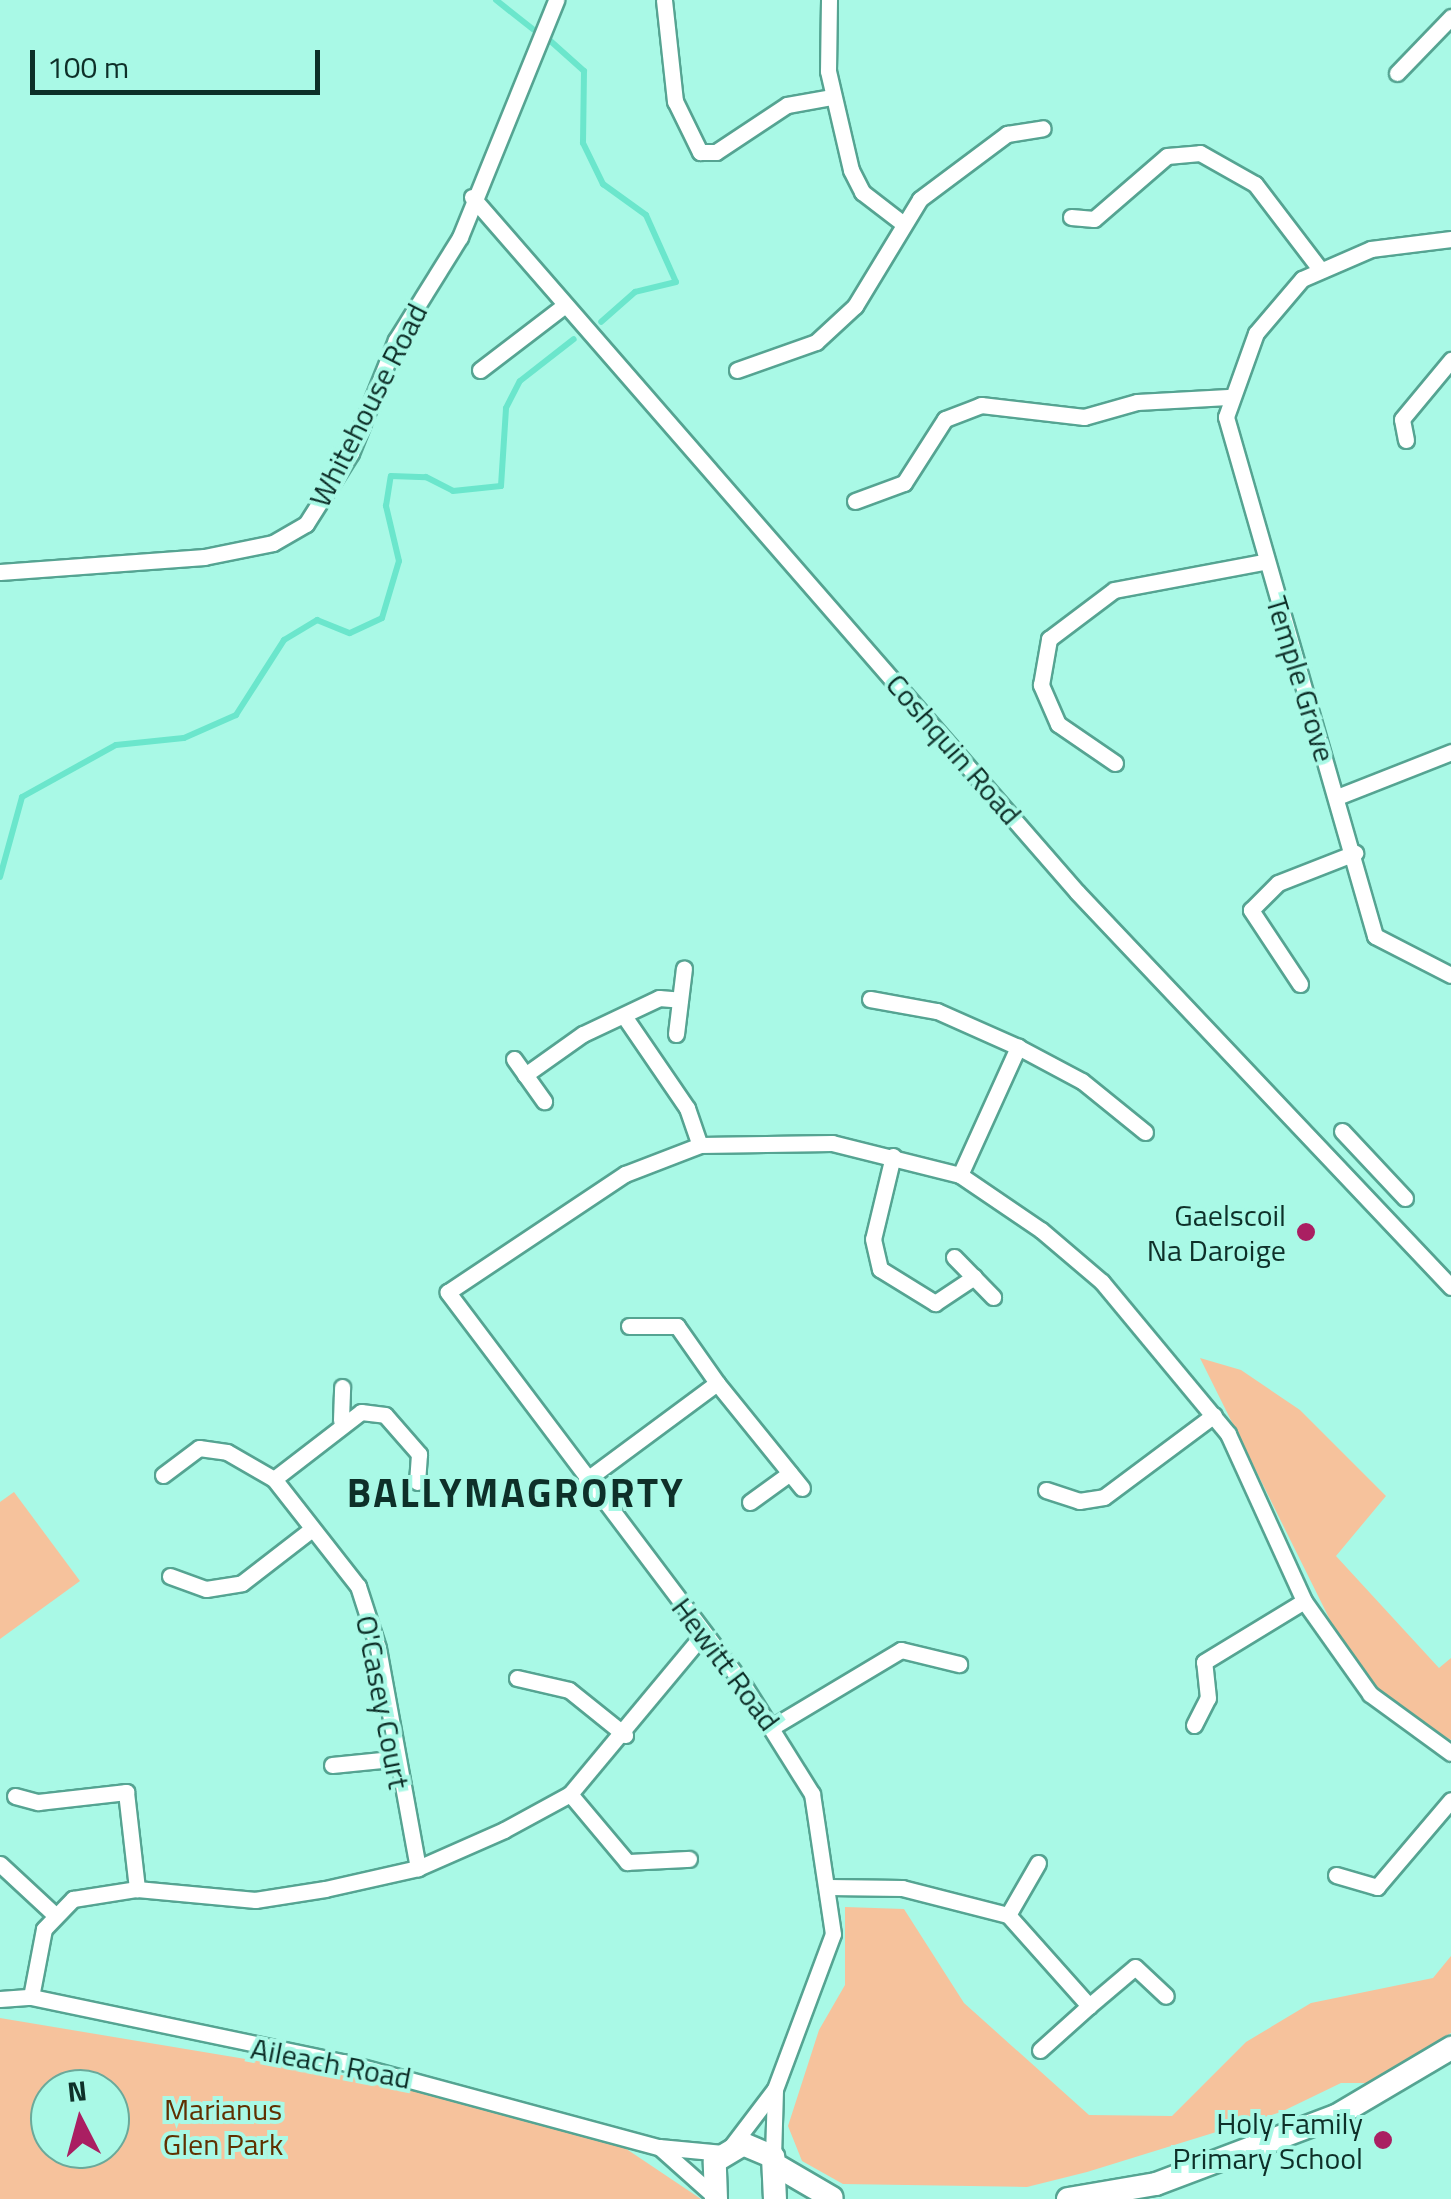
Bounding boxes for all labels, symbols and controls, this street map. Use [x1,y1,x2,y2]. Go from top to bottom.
scale bar [35,30,325,92]
text: 100 m [47,44,129,90]
street label: Whitehouse Road [301,297,435,513]
street label: Temple Grove [1259,592,1343,766]
street label: Coshquin Road [879,666,1029,832]
place label: Gaelscoil Na Daroige [1147,1197,1286,1268]
marker: Gaelscoil Na Daroige [1295,1221,1317,1243]
district label: BALLYMAGRORTY [347,1469,685,1517]
street label: Hewitt Road [664,1590,788,1738]
street label: O'Casey Court [349,1612,417,1792]
street label: Aileach Road [248,2030,414,2096]
text: N [65,2068,89,2113]
north arrow [30,2069,130,2169]
park label: Marianus Glen Park [163,2091,283,2162]
place label: Holy Family Primary School [1173,2105,1363,2176]
marker: Holy Family Primary School [1372,2129,1394,2151]

